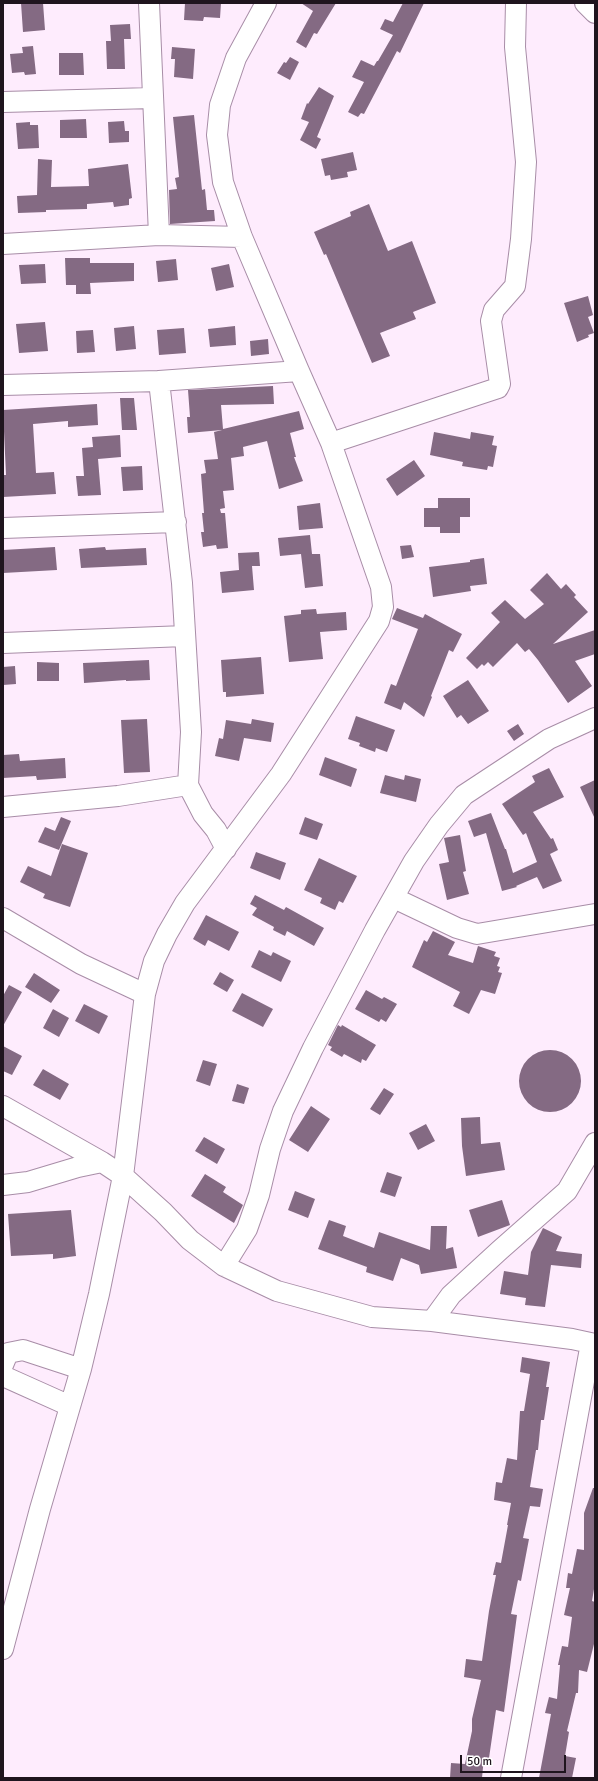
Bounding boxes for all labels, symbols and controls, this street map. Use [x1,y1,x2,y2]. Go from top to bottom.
scale bar [462,1747,568,1773]
text: 50 m [467,1754,492,1769]

